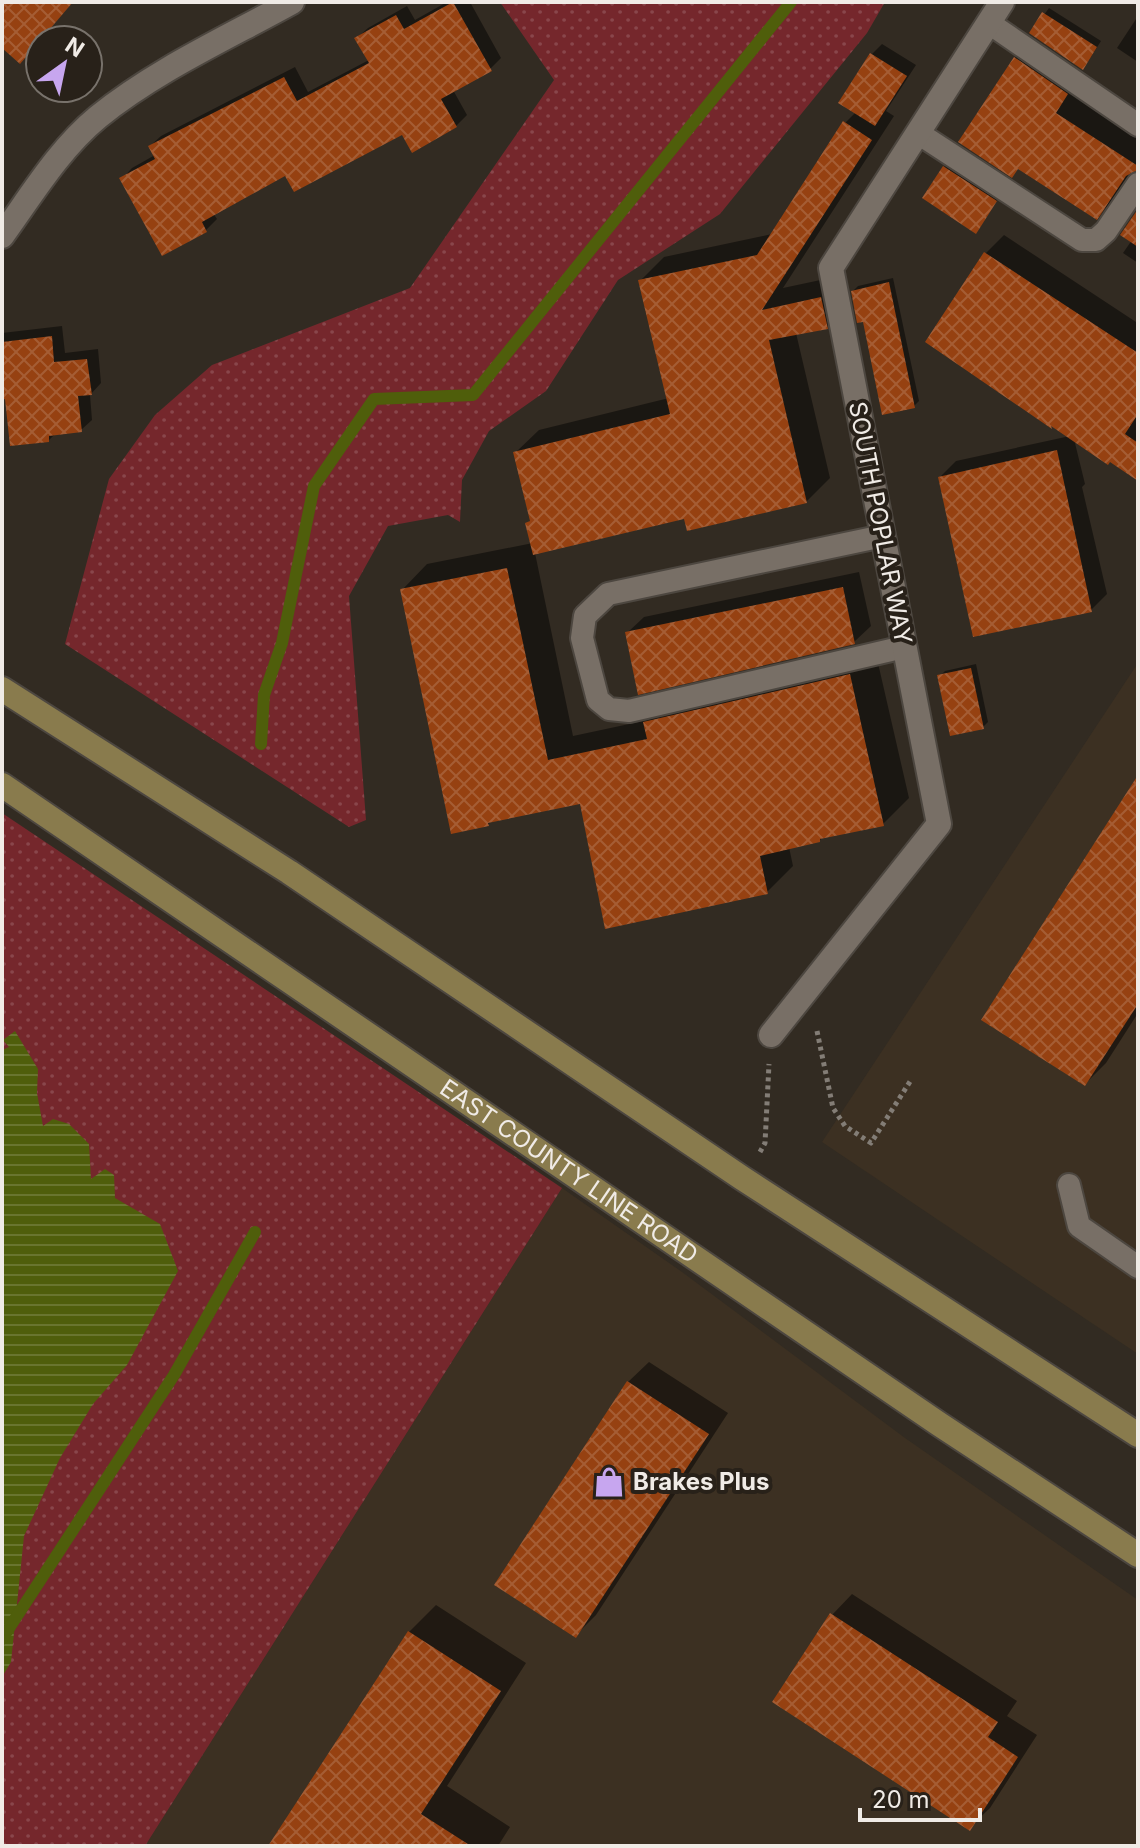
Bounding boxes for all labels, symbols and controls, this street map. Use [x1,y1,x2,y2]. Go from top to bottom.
north arrow [24,24,104,104]
text: N [61,32,89,63]
street label: SOUTH POPLAR WAY [843,399,918,647]
street label: EAST COUNTY LINE ROAD [435,1073,703,1269]
shop icon: Brakes Plus [592,1465,626,1499]
place label: Brakes Plus [633,1467,770,1496]
scale bar [860,1772,980,1822]
text: 20 m [872,1785,930,1814]

